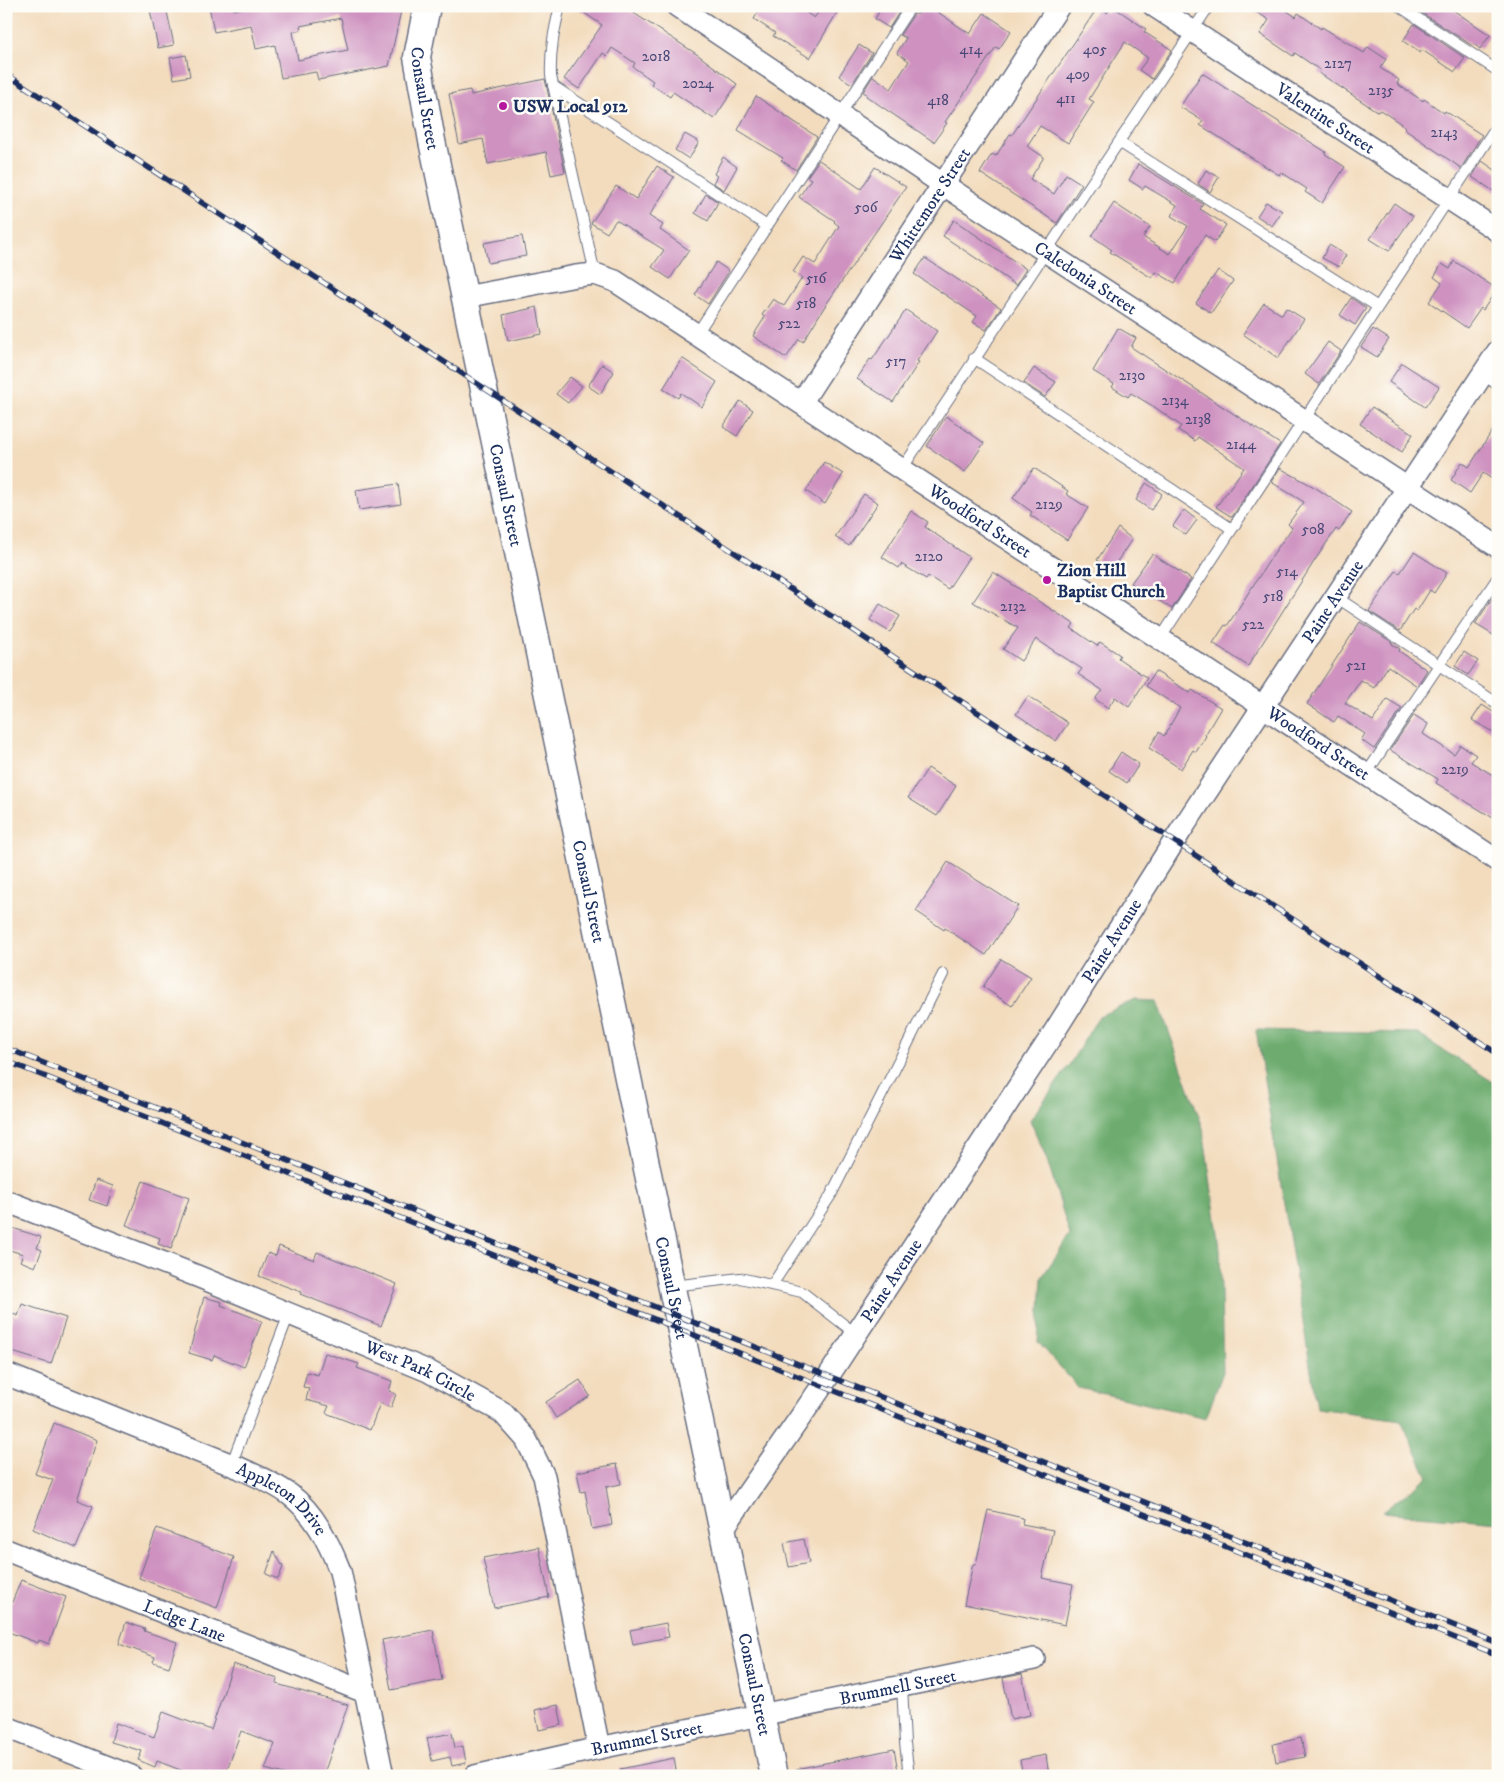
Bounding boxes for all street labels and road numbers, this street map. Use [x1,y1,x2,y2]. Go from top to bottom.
street label: Consaul Street [405,45,444,152]
street label: Valentine Street [1271,78,1379,160]
street label: Whittemore Street [884,144,976,268]
street label: Caledonia Street [1030,237,1141,320]
street label: Consaul Street [484,442,527,549]
street label: Woodford Street [923,479,1035,563]
street label: Paine Avenue [1298,556,1369,648]
street label: Woodford Street [1262,702,1374,786]
street label: Consaul Street [567,838,609,945]
street label: Paine Avenue [1078,895,1147,988]
street label: Consaul Street [649,1235,692,1342]
street label: Paine Avenue [857,1235,927,1327]
street label: West Park Circle [361,1336,479,1407]
street label: Appleton Drive [233,1458,331,1540]
street label: Ledge Lane [140,1595,229,1648]
street label: Consaul Street [732,1631,775,1738]
street label: Brummell Street [838,1665,958,1711]
street label: Brummel Street [589,1717,705,1761]

